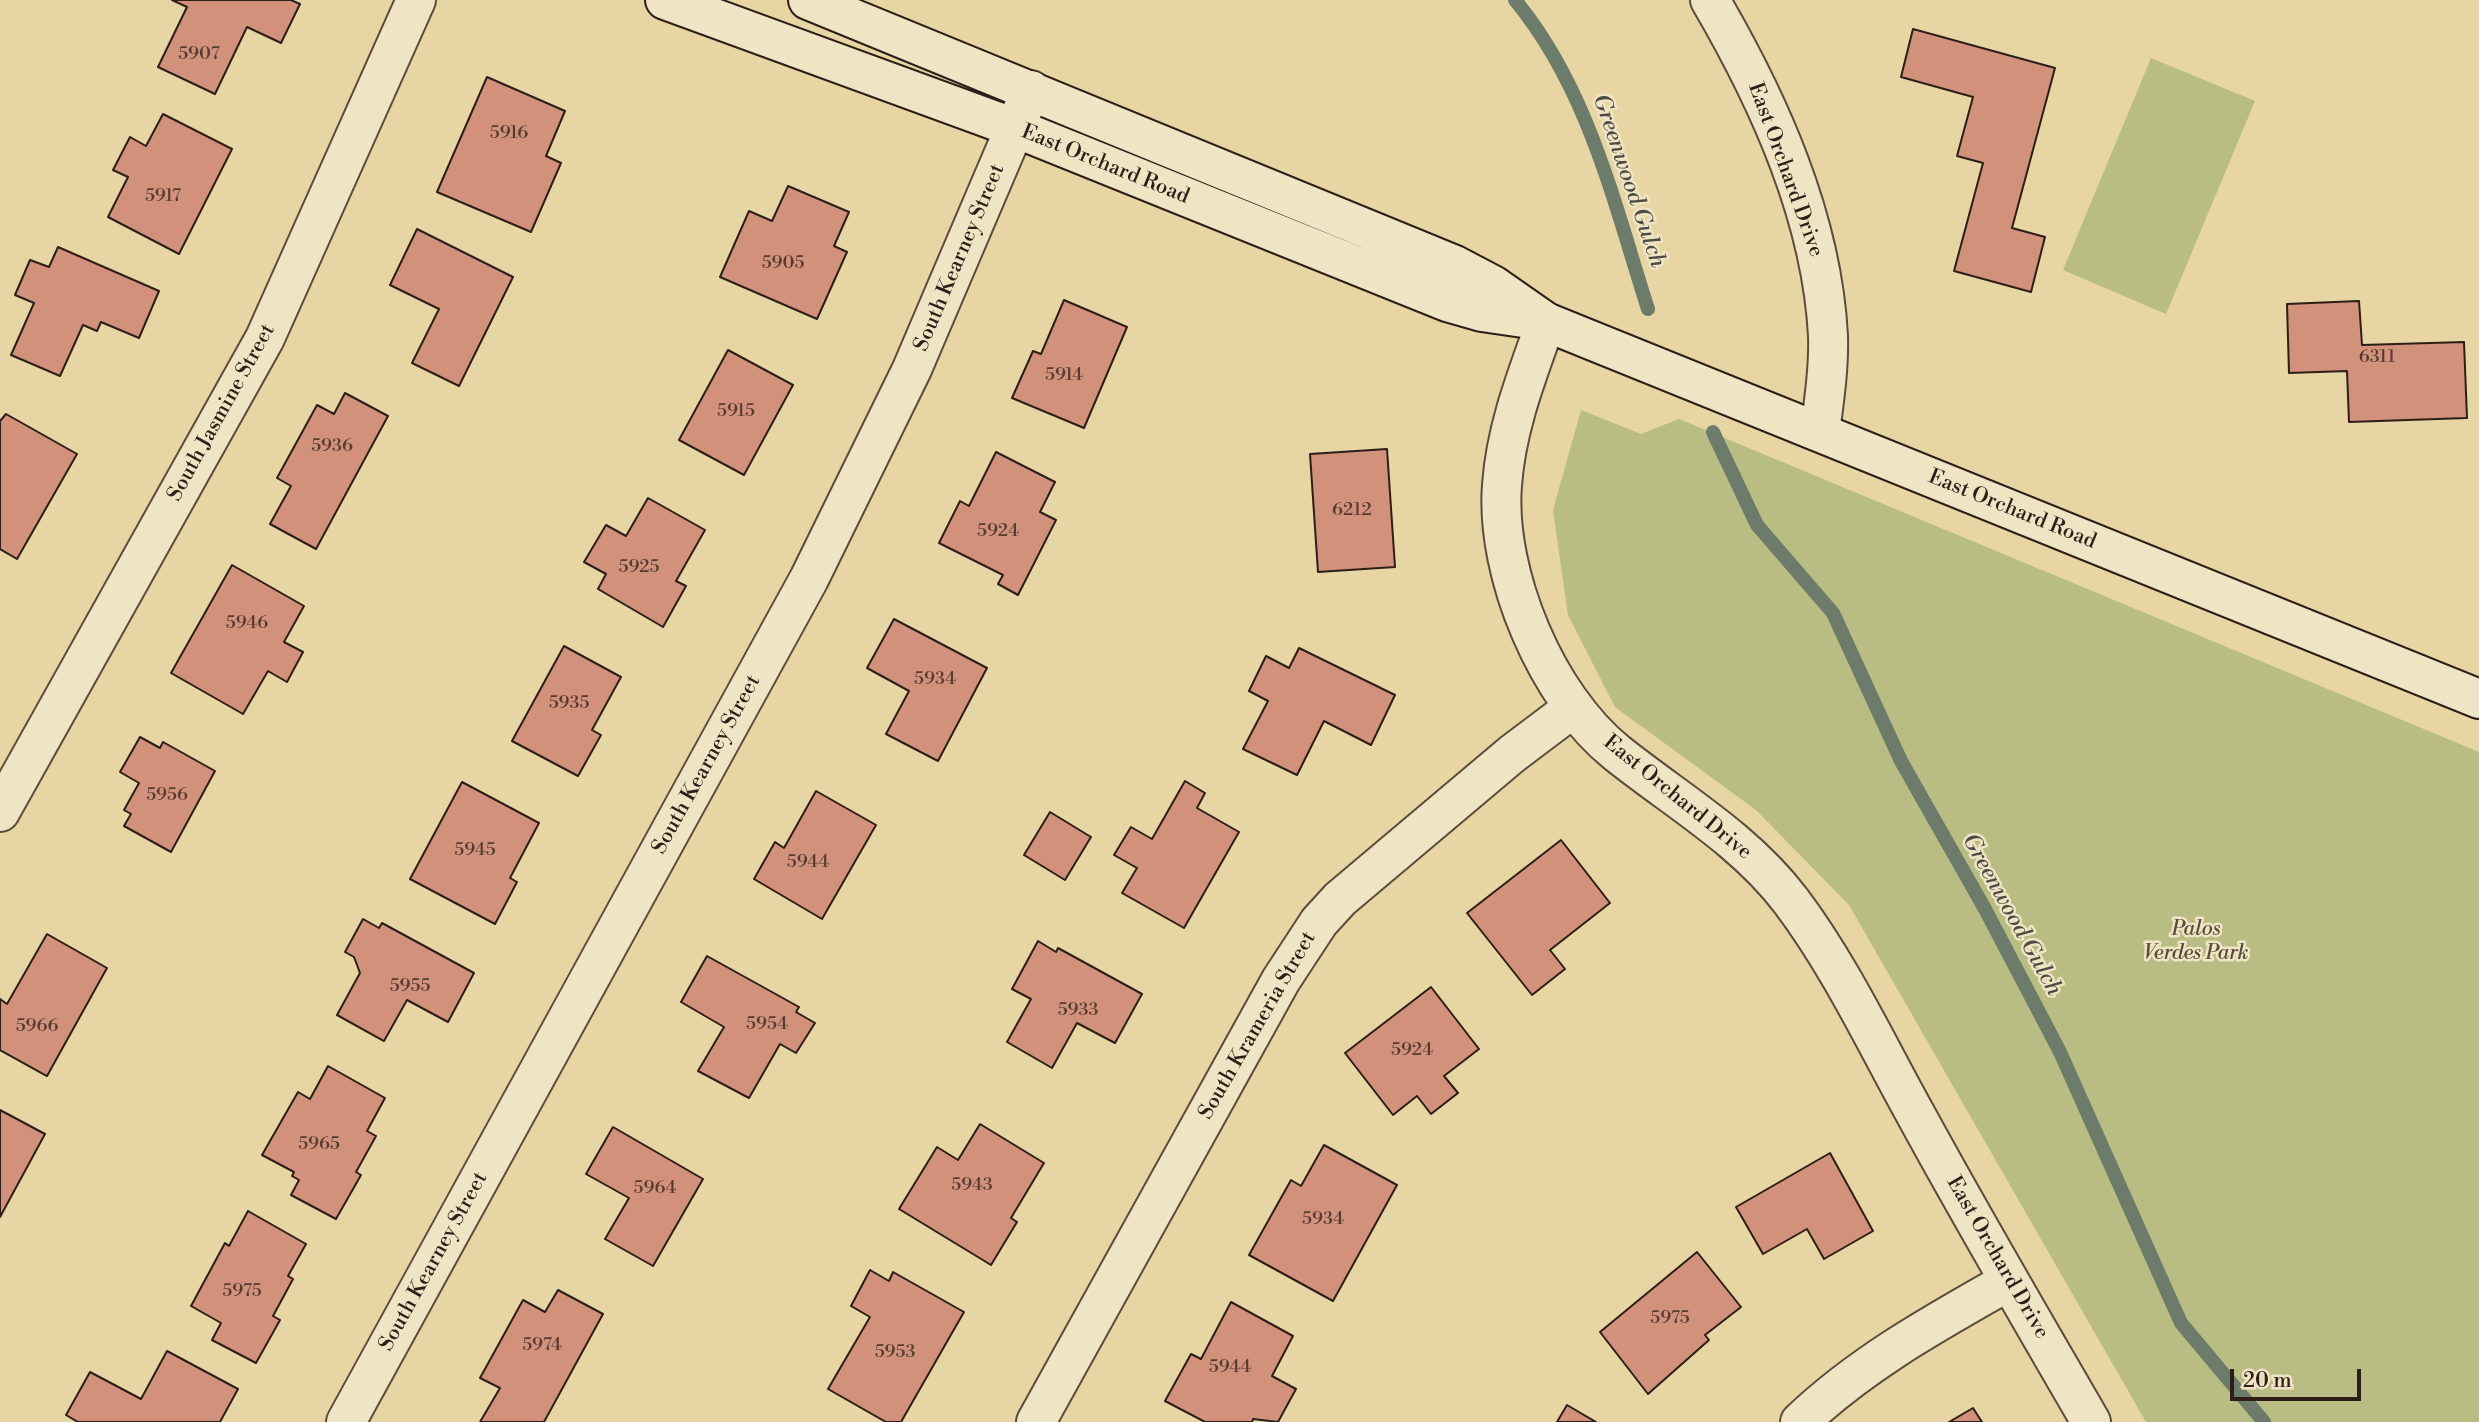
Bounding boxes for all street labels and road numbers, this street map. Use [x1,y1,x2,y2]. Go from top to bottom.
street label: East Orchard Drive [1742,79,1828,261]
street label: East Orchard Road [1017,120,1193,210]
street label: South Kearney Street [909,161,1011,355]
street label: South Jasmine Street [163,320,281,506]
street label: East Orchard Road [1924,465,2100,555]
street label: South Kearney Street [647,671,767,859]
street label: East Orchard Drive [1598,730,1756,866]
street label: South Krameria Street [1194,928,1322,1124]
street label: South Kearney Street [374,1168,494,1356]
street label: East Orchard Drive [1940,1172,2054,1344]

